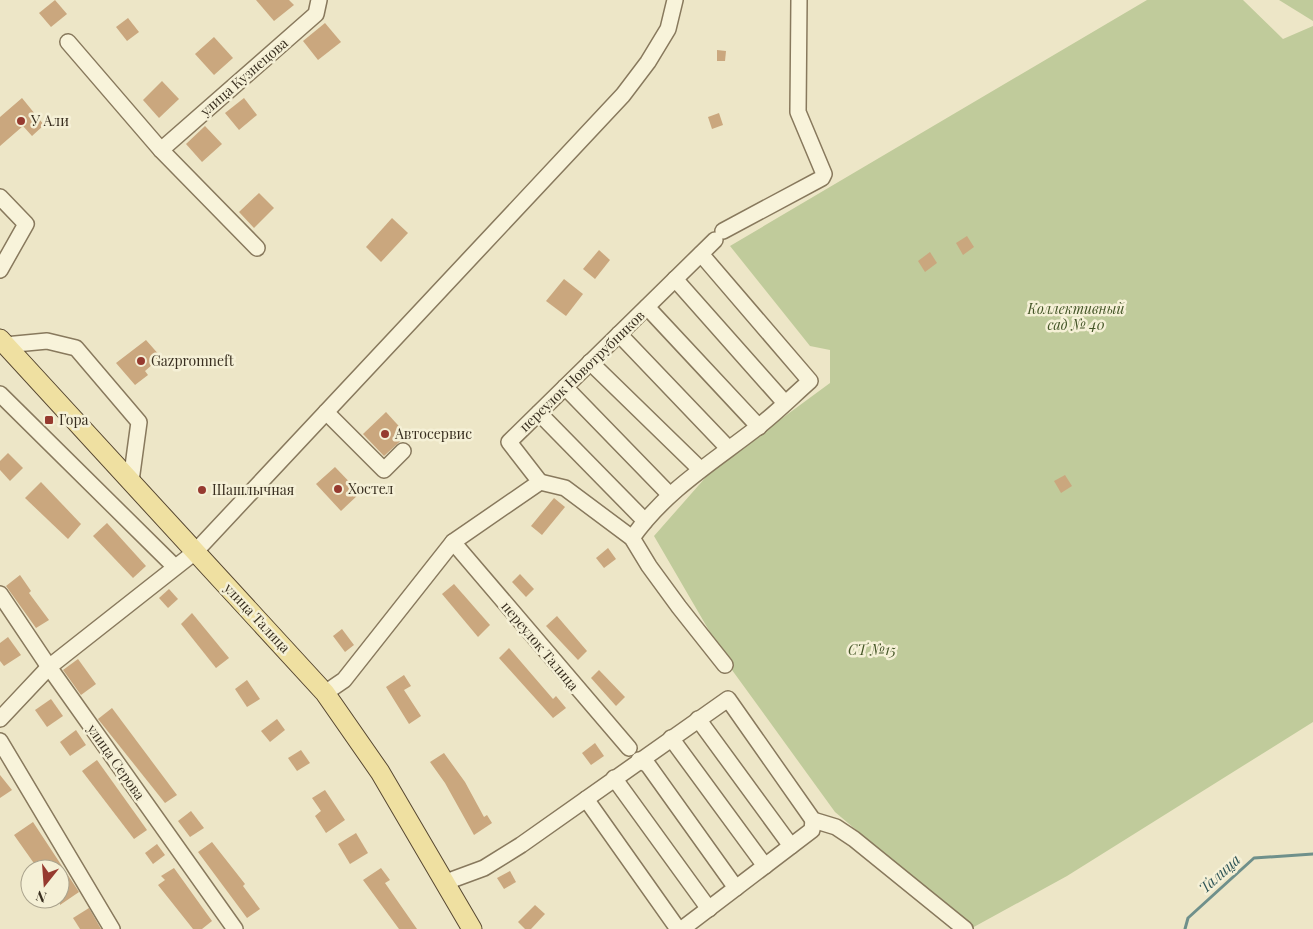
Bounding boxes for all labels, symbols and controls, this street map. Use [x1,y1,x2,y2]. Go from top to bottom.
street label: улица Кузнецова [195,33,292,121]
place label: У Али [30,111,69,130]
marker: У Али [15,115,27,127]
park label: Коллективный сад № 40 [1027,299,1126,334]
street label: переулок Новотрубников [515,305,649,436]
place label: Gazpromneft [151,351,235,370]
marker: Gazpromneft [135,355,147,367]
place label: Гора [59,410,89,429]
marker: Гора [43,414,55,426]
place label: Автосервис [394,424,472,443]
marker: Автосервис [379,428,391,440]
place label: Хостел [348,479,393,498]
place label: Шашлычная [212,480,295,499]
marker: Хостел [332,483,344,495]
marker: Шашлычная [196,484,208,496]
street label: улица Талица [219,578,295,657]
street label: переулок Талица [497,597,583,694]
park label: СТ №15 [848,640,897,659]
street label: улица Серова [83,719,150,803]
water label: Талица [1194,849,1244,897]
north arrow [20,859,70,909]
text: N [33,886,49,907]

